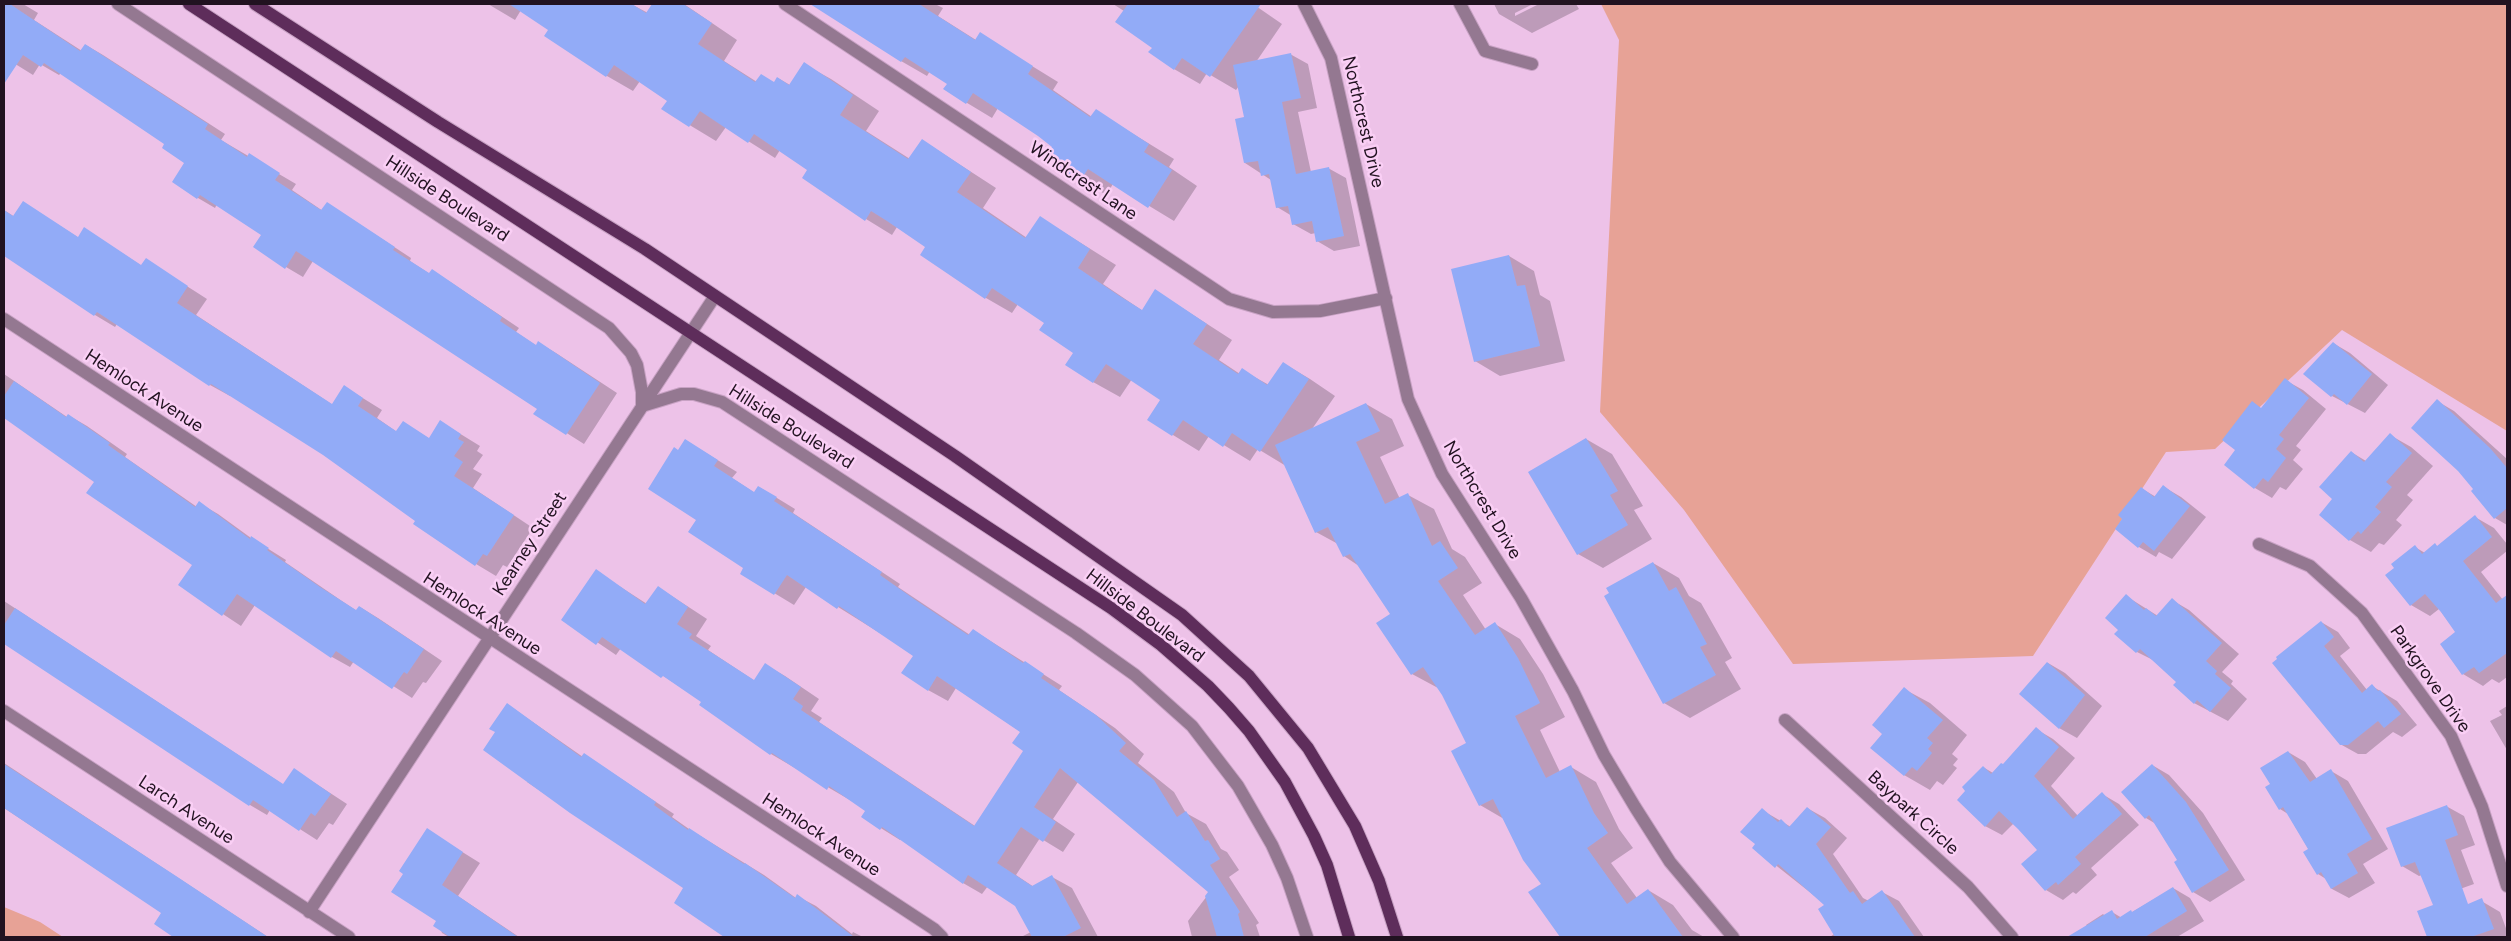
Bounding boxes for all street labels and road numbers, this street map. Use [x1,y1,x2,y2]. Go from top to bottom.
street label: Northcrest Drive [1337,54,1389,190]
street label: Windcrest Lane [1025,137,1141,225]
street label: Hillside Boulevard [381,151,513,247]
street label: Hemlock Avenue [81,345,207,437]
street label: Hillside Boulevard [725,380,857,474]
street label: Northcrest Drive [1438,437,1526,563]
street label: Kearney Street [488,488,572,600]
street label: Hillside Boulevard [1081,564,1209,668]
street label: Hemlock Avenue [419,568,545,660]
street label: Parkgrove Drive [2385,621,2475,737]
street label: Baypark Circle [1863,766,1963,860]
street label: Larch Avenue [134,771,238,849]
street label: Hemlock Avenue [758,789,884,881]

